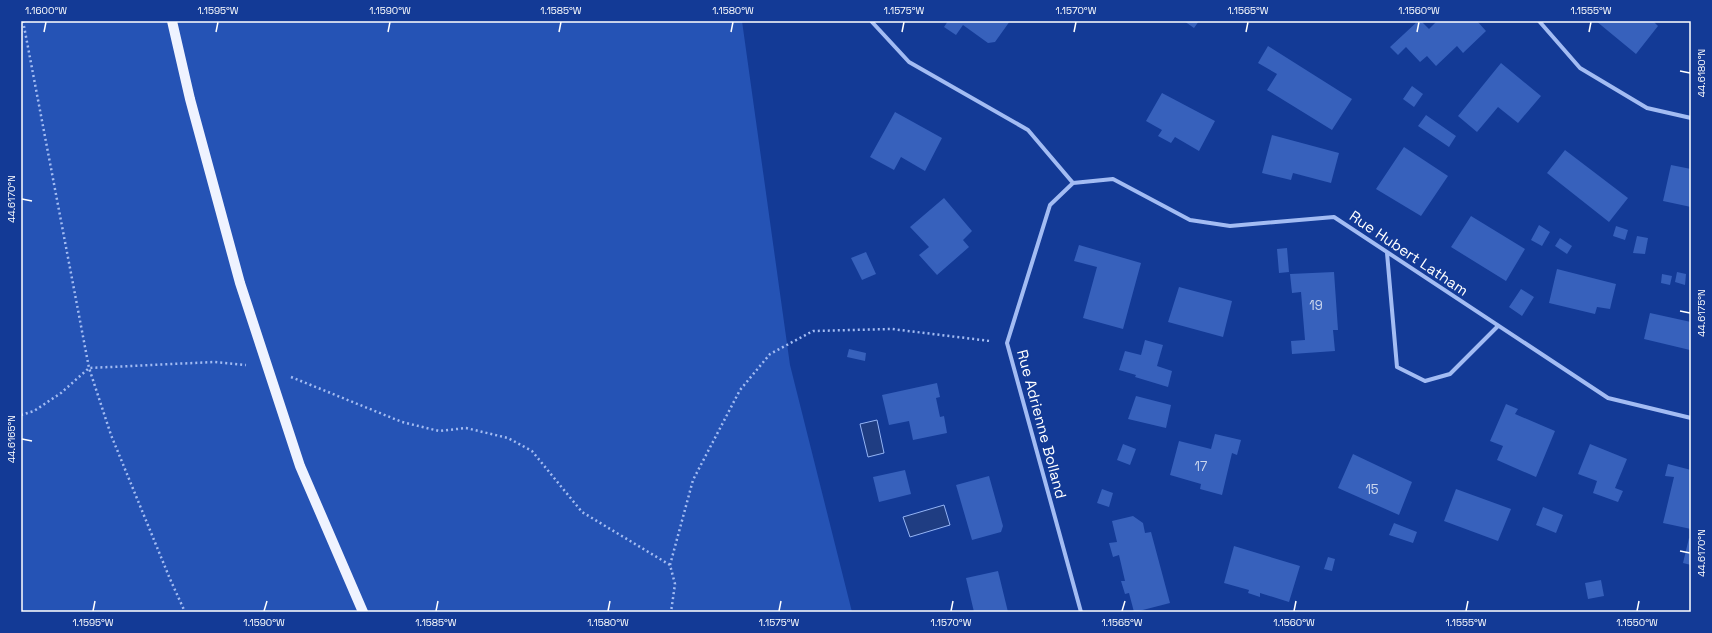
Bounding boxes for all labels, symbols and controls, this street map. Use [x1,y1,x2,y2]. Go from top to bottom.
text: 1.1600°W [25,4,67,17]
text: 1.1595°W [197,4,239,17]
text: 1.1590°W [369,4,411,17]
text: 1.1585°W [540,4,582,17]
text: 1.1580°W [712,4,754,17]
text: 1.1575°W [884,4,925,17]
text: 1.1570°W [1056,4,1097,17]
text: 1.1565°W [1227,4,1269,17]
text: 1.1560°W [1398,4,1440,17]
text: 1.1555°W [1570,4,1612,17]
text: 44.6180°N [1695,49,1708,97]
text: 44.6170°N [5,175,18,223]
street label: Rue Hubert Latham [1346,206,1472,300]
text: 44.6175°N [1695,289,1708,337]
house number: 19 [1309,297,1323,314]
street label: Rue Adrienne Bolland [1013,347,1071,501]
text: 44.6165°N [5,415,18,463]
house number: 17 [1195,458,1207,475]
house number: 15 [1365,481,1379,498]
text: 44.6170°N [1695,529,1708,577]
text: 1.1595°W [72,616,114,629]
text: 1.1590°W [243,616,285,629]
text: 1.1585°W [415,616,457,629]
text: 1.1580°W [587,616,629,629]
text: 1.1575°W [759,616,800,629]
text: 1.1570°W [931,616,972,629]
text: 1.1565°W [1101,616,1143,629]
text: 1.1560°W [1273,616,1315,629]
text: 1.1555°W [1445,616,1487,629]
text: 1.1550°W [1616,616,1658,629]

